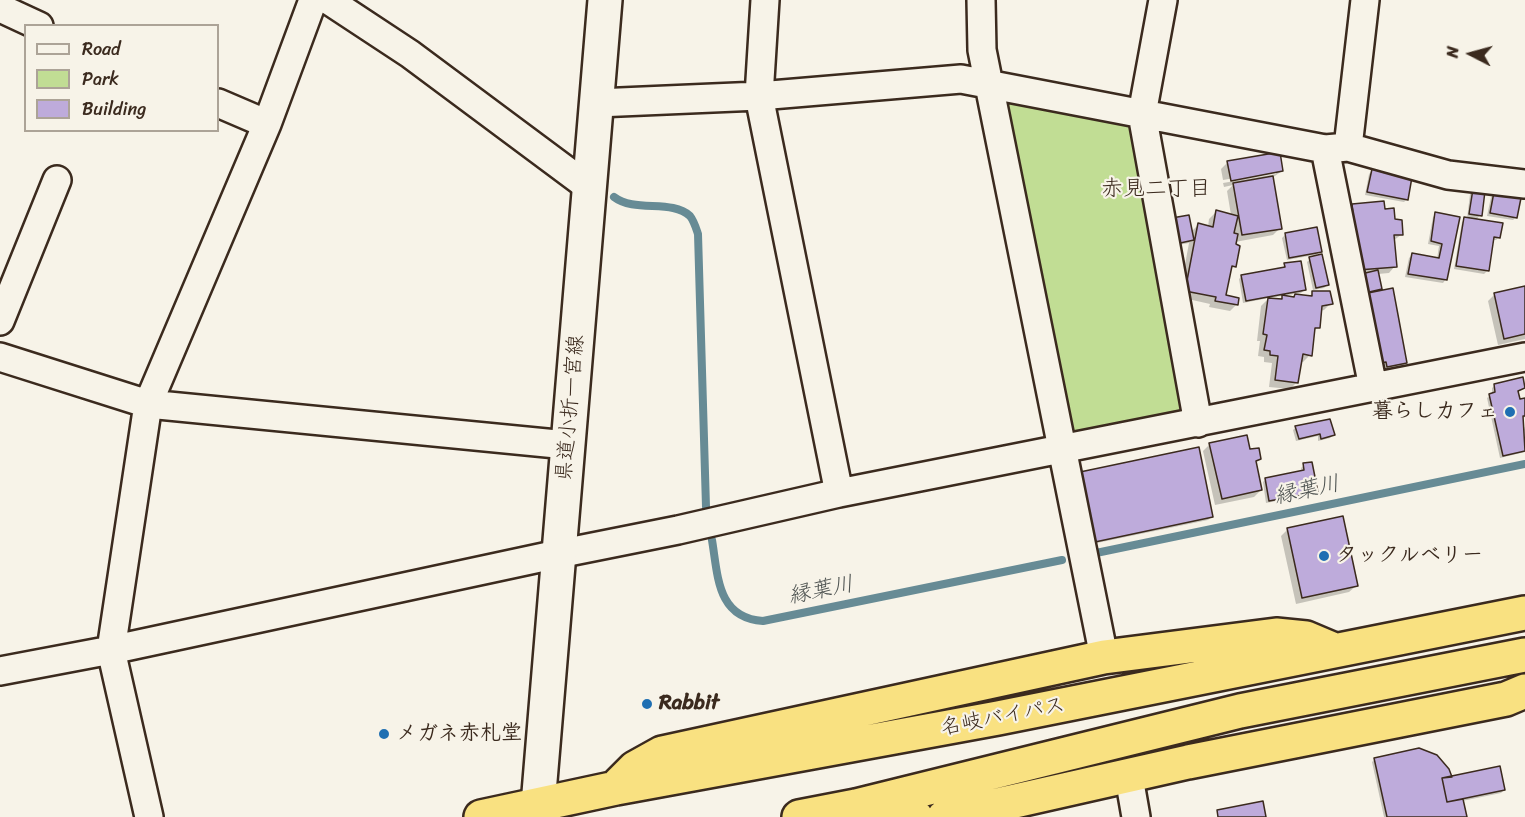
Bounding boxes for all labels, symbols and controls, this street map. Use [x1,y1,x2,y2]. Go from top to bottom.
legend [24,24,219,132]
north arrow [1441,24,1501,84]
text: Road [82,33,121,65]
text: N [1438,45,1468,59]
text: Park [82,63,119,95]
text: Building [82,93,146,125]
district label: 赤見二丁目 [1101,176,1211,202]
street label: 県道小折一宮線 [552,334,590,482]
place label: 暮らしカフェ [1372,399,1498,425]
marker: 暮らしカフェ [1503,405,1517,419]
water label: 縁葉川 [1272,471,1342,511]
place label: タックルベリー [1336,543,1483,569]
marker: タックルベリー [1317,549,1331,563]
water label: 縁葉川 [786,572,856,610]
place label: Rabbit [659,691,719,717]
street label: 名岐バイパス [939,693,1067,741]
marker: Rabbit [640,697,654,711]
place label: メガネ赤札堂 [396,721,522,747]
marker: メガネ赤札堂 [377,727,391,741]

